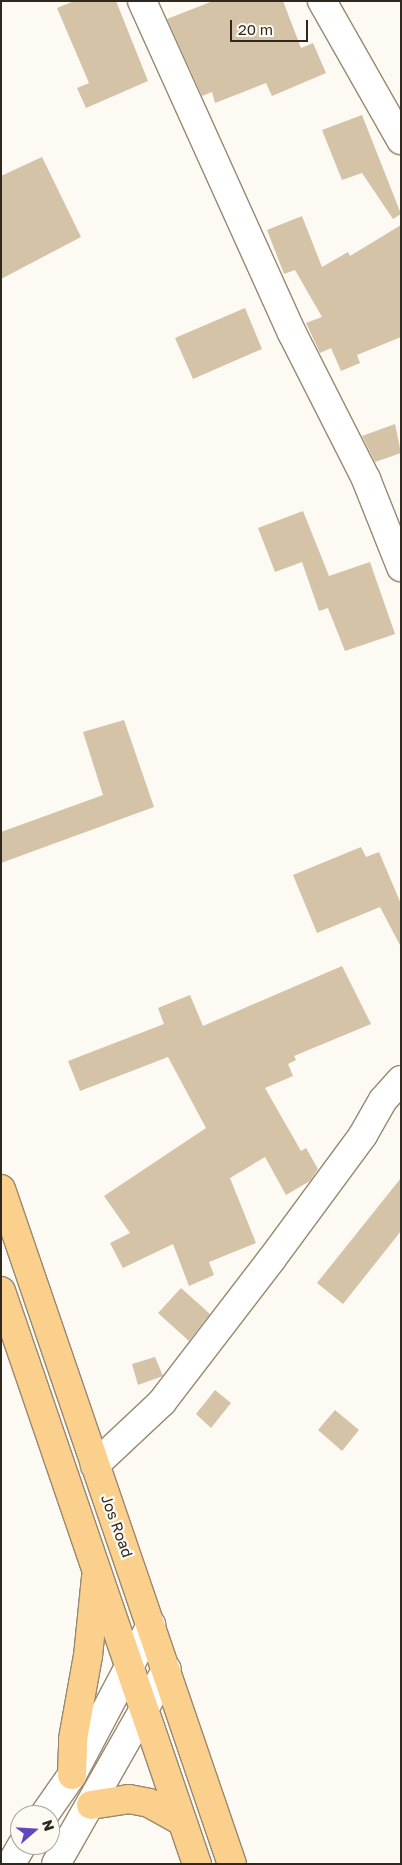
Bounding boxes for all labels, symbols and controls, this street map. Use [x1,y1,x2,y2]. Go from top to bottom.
scale bar [232,10,310,42]
text: 20 m [238,20,273,38]
street label: Jos Road [97,1492,137,1560]
north arrow [10,1805,60,1855]
text: N [39,1817,58,1833]

